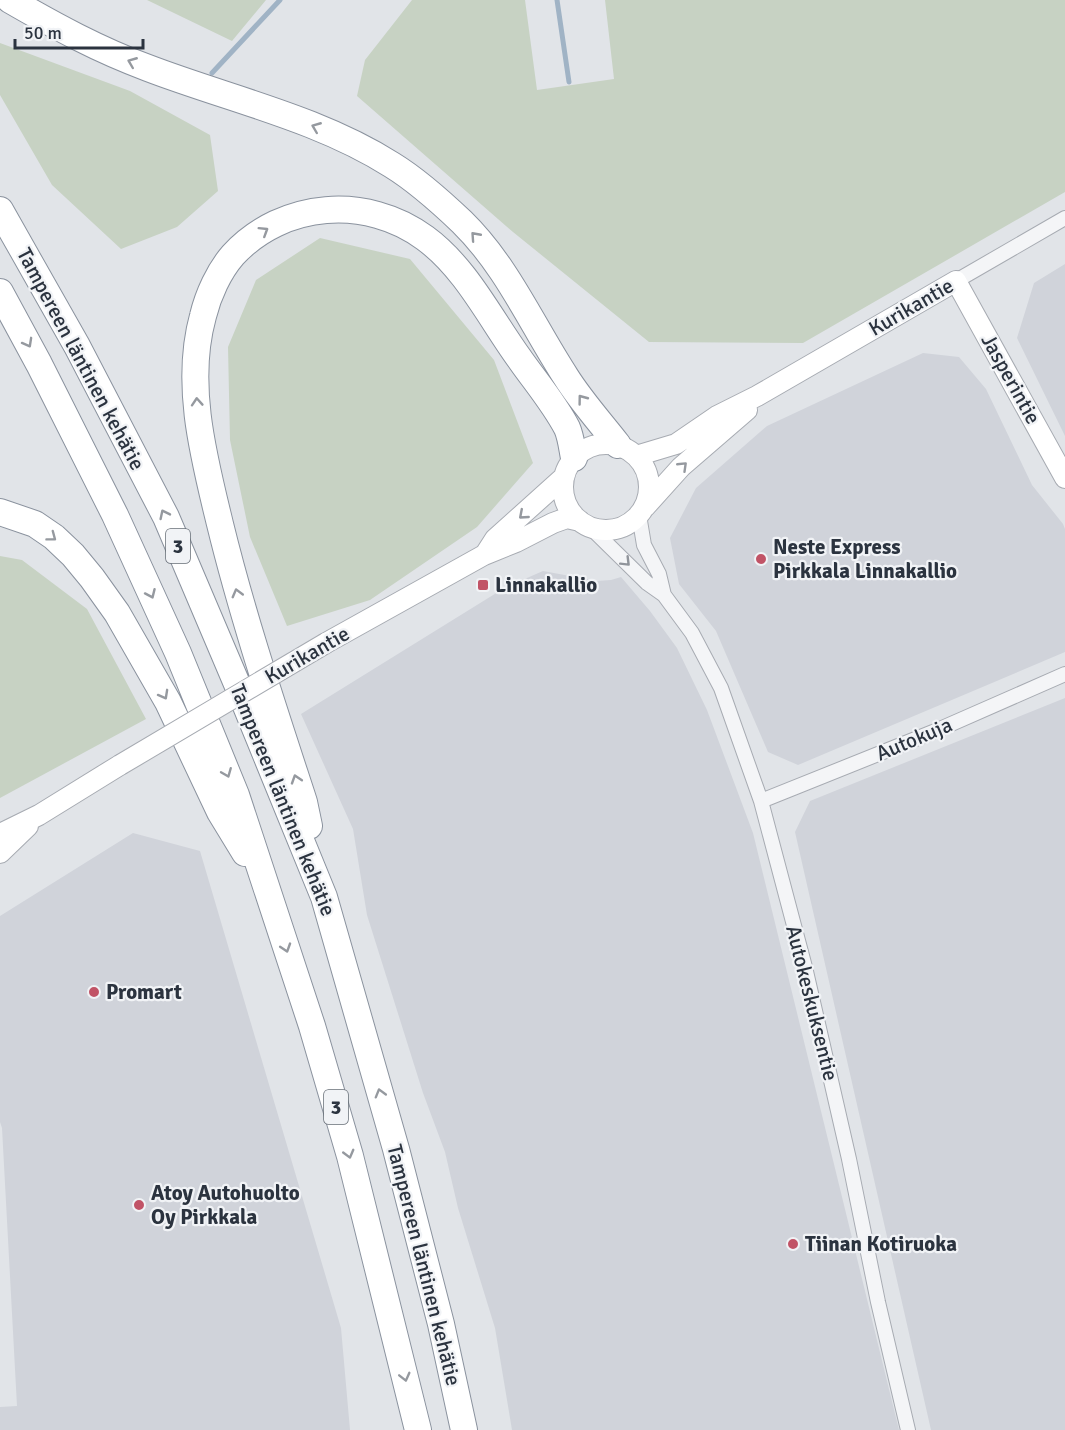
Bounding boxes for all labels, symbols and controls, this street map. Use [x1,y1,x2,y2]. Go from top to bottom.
scale bar [15,12,142,50]
text: 50 m [24,22,62,44]
one-way arrow [127,57,138,69]
one-way arrow [311,122,322,134]
one-way arrow [258,226,268,238]
one-way arrow [471,233,482,243]
street label: Tampereen läntinen kehätie [11,243,151,475]
street label: Kurikantie [864,272,958,342]
street label: Jasperintie [976,329,1046,429]
one-way arrow [21,337,32,348]
one-way arrow [579,395,590,406]
one-way arrow [191,398,204,407]
one-way arrow [676,462,687,473]
one-way arrow [519,508,530,519]
one-way arrow [159,509,171,520]
one-way arrow [46,529,57,540]
road number: 3 [166,529,190,563]
place label: Neste Express Pirkkala Linnakallio [773,534,957,584]
marker: Neste Express Pirkkala Linnakallio [754,552,768,566]
one-way arrow [619,555,630,565]
place label: Linnakallio [495,572,597,598]
marker: Linnakallio [476,578,490,592]
one-way arrow [144,587,156,598]
one-way arrow [232,588,244,599]
street label: Kurikantie [260,620,354,690]
street label: Tampereen läntinen kehätie [224,680,342,920]
one-way arrow [157,689,168,699]
street label: Autokuja [872,711,956,767]
one-way arrow [220,767,232,778]
one-way arrow [291,774,304,785]
street label: Autokeskuksentie [780,923,844,1083]
one-way arrow [279,942,292,953]
place label: Promart [106,979,182,1005]
marker: Promart [87,985,101,999]
one-way arrow [375,1088,387,1099]
road number: 3 [324,1090,348,1124]
street label: Tampereen läntinen kehätie [381,1142,467,1388]
one-way arrow [342,1149,355,1159]
place label: Atoy Autohuolto Oy Pirkkala [151,1180,300,1230]
marker: Atoy Autohuolto Oy Pirkkala [132,1198,146,1212]
place label: Tiinan Kotiruoka [805,1231,957,1257]
marker: Tiinan Kotiruoka [786,1237,800,1251]
one-way arrow [398,1372,411,1382]

